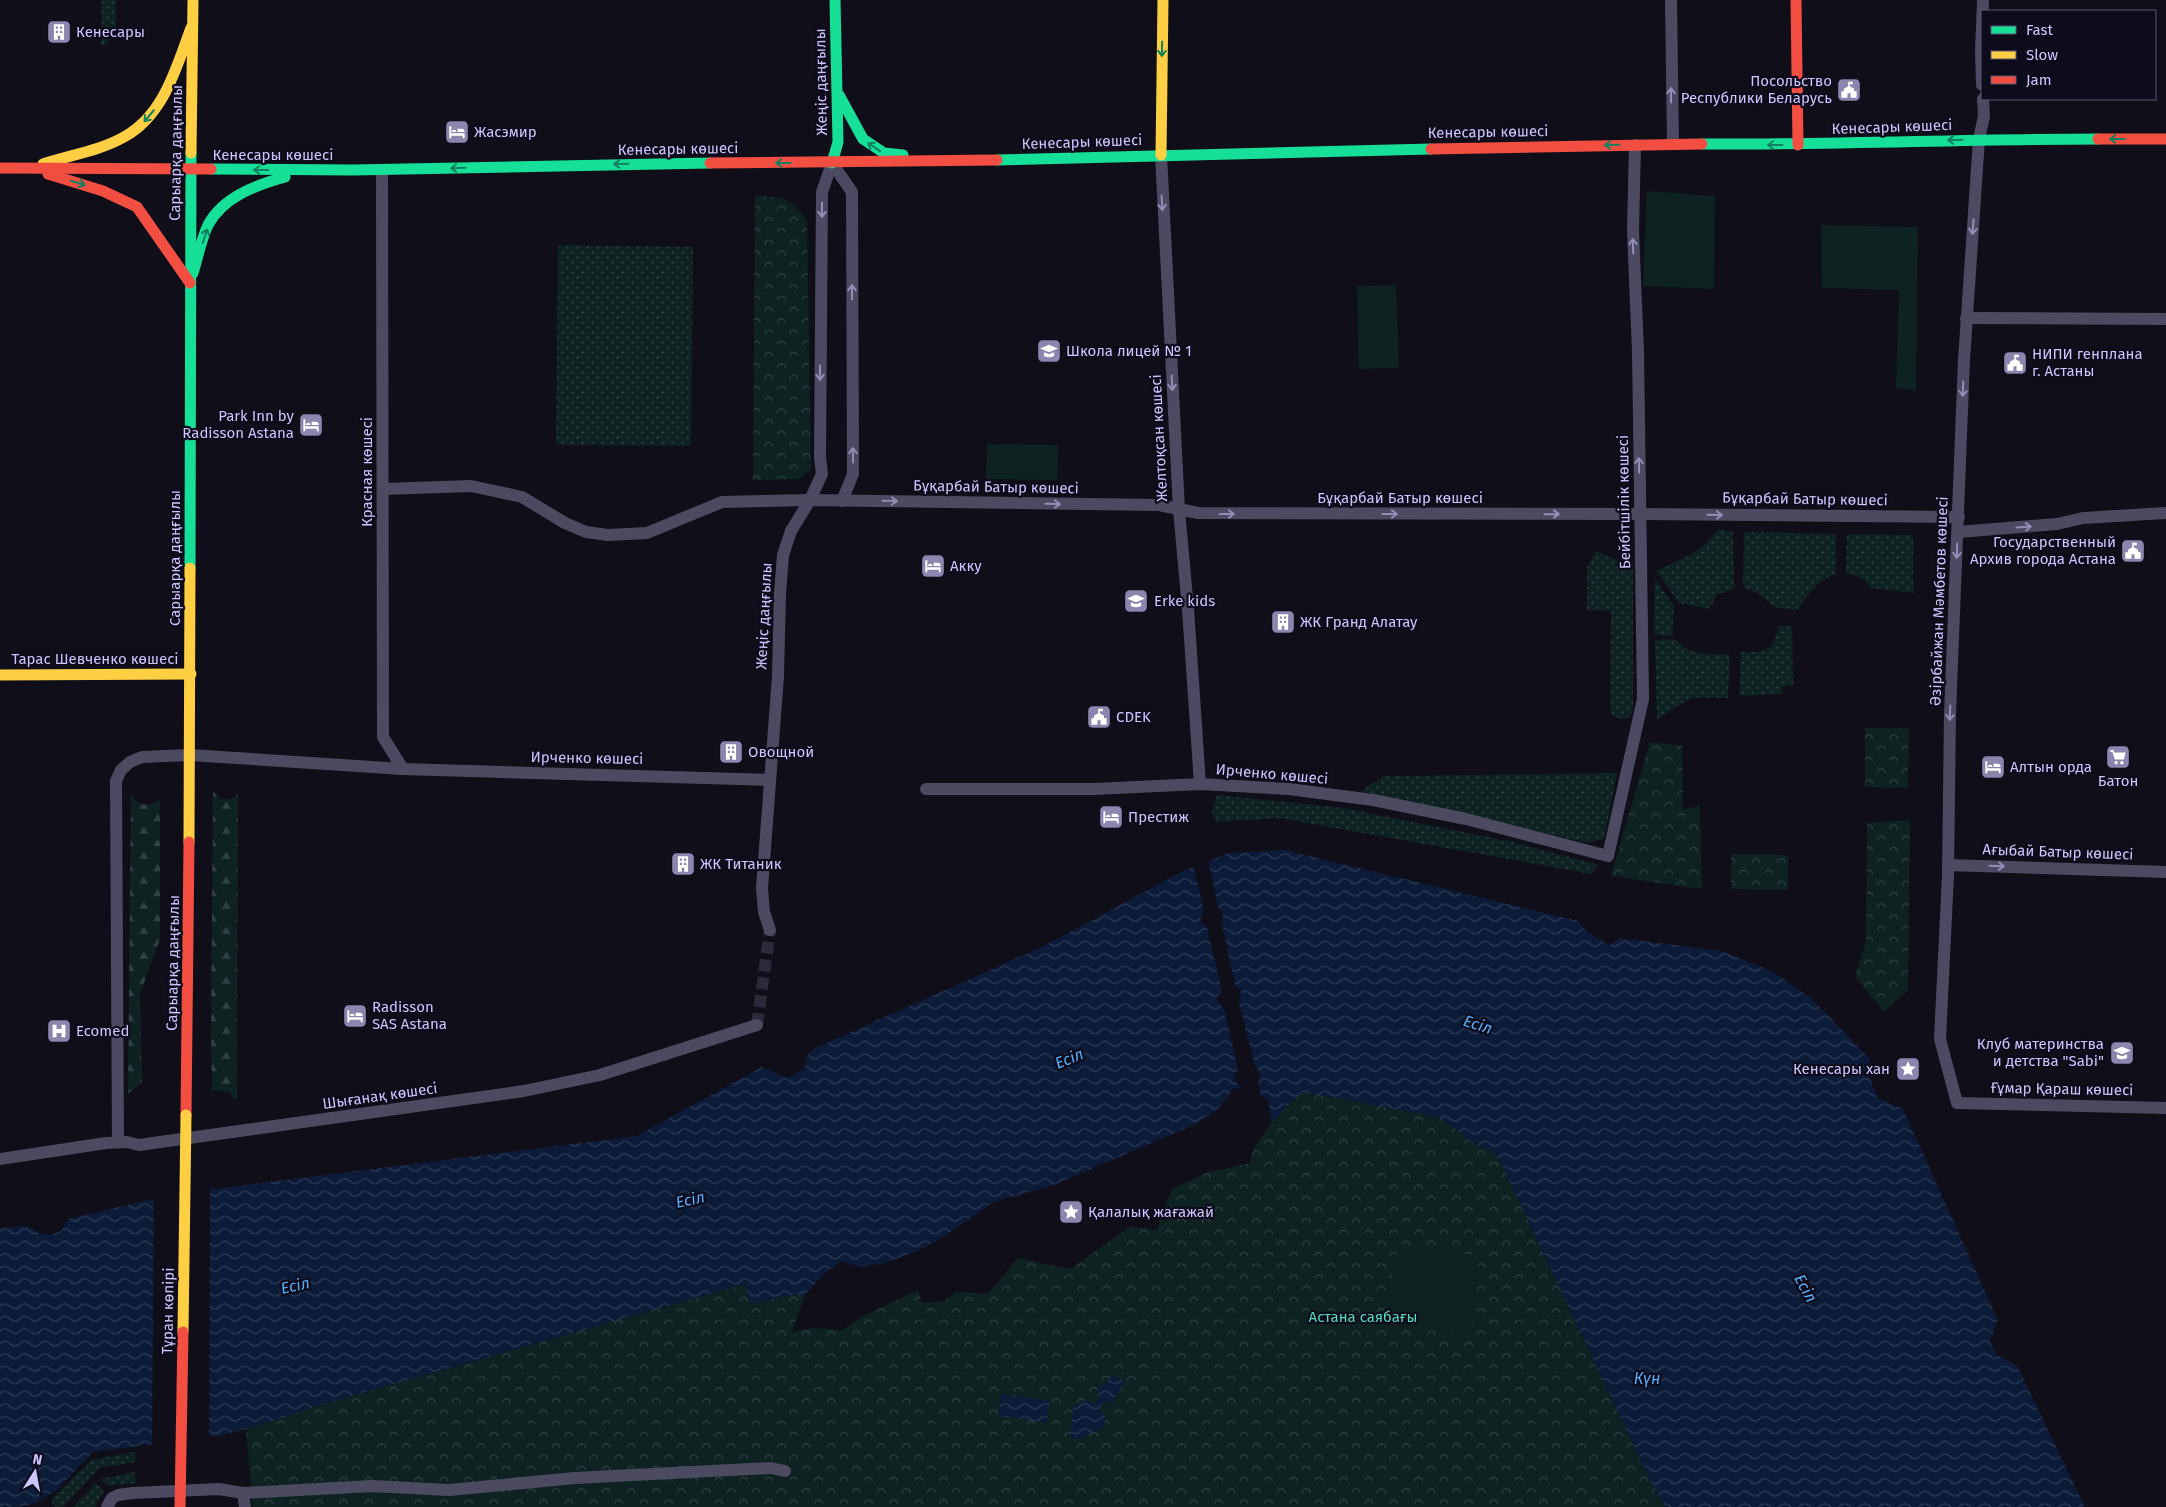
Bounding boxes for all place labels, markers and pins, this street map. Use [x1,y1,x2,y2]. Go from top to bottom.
building icon: Кенесары [46,19,72,45]
place label: Кенесары [76,23,145,41]
place label: Посольство Республики Беларусь [1681,72,1832,107]
public building icon: Посольство Республики Беларусь [1836,77,1862,103]
hotel icon: Жасэмир [444,119,470,145]
place label: Жасэмир [474,123,537,141]
school or university icon: Школа лицей № 1 [1036,338,1062,364]
place label: Школа лицей № 1 [1066,342,1192,360]
place label: НИПИ генплана г. Астаны [2032,345,2143,380]
public building icon: НИПИ генплана г. Астаны [2002,350,2028,376]
place label: Park Inn by Radisson Astana [182,407,295,442]
hotel icon: Park Inn by Radisson Astana [298,412,324,438]
place label: Государственный Архив города Астана [1970,533,2116,568]
public building icon: Государственный Архив города Астана [2120,538,2146,564]
hotel icon: Акку [920,553,946,579]
place label: Акку [950,557,982,575]
school or university icon: Erke kids [1123,588,1149,614]
place label: Erke kids [1154,592,1215,610]
building icon: ЖК Гранд Алатау [1270,609,1296,635]
place label: ЖК Гранд Алатау [1300,613,1418,631]
public building icon: CDEK [1086,704,1112,730]
place label: CDEK [1116,708,1151,726]
building icon: Овощной [718,739,744,765]
place label: Овощной [748,743,814,761]
supermarket icon: Батон [2105,744,2131,770]
hotel icon: Алтын орда [1980,754,2006,780]
place label: Алтын орда [2010,758,2092,776]
place label: Батон [2098,772,2138,790]
hotel icon: Престиж [1098,804,1124,830]
place label: Престиж [1128,808,1189,826]
building icon: ЖК Титаник [670,851,696,877]
place label: ЖК Титаник [700,855,782,873]
place label: Radisson SAS Astana [372,998,447,1033]
hotel icon: Radisson SAS Astana [342,1003,368,1029]
hospital icon: Ecomed [46,1018,72,1044]
place label: Ecomed [76,1022,129,1040]
place label: Клуб материнства и детства "Sabi" [1977,1035,2104,1070]
school or university icon: Клуб материнства и детства "Sabi" [2109,1040,2135,1066]
place icon: Кенесары хан [1895,1056,1921,1082]
place label: Кенесары хан [1793,1060,1890,1078]
place icon: Қалалық жағажай [1058,1199,1084,1225]
place label: Қалалық жағажай [1088,1203,1214,1221]

